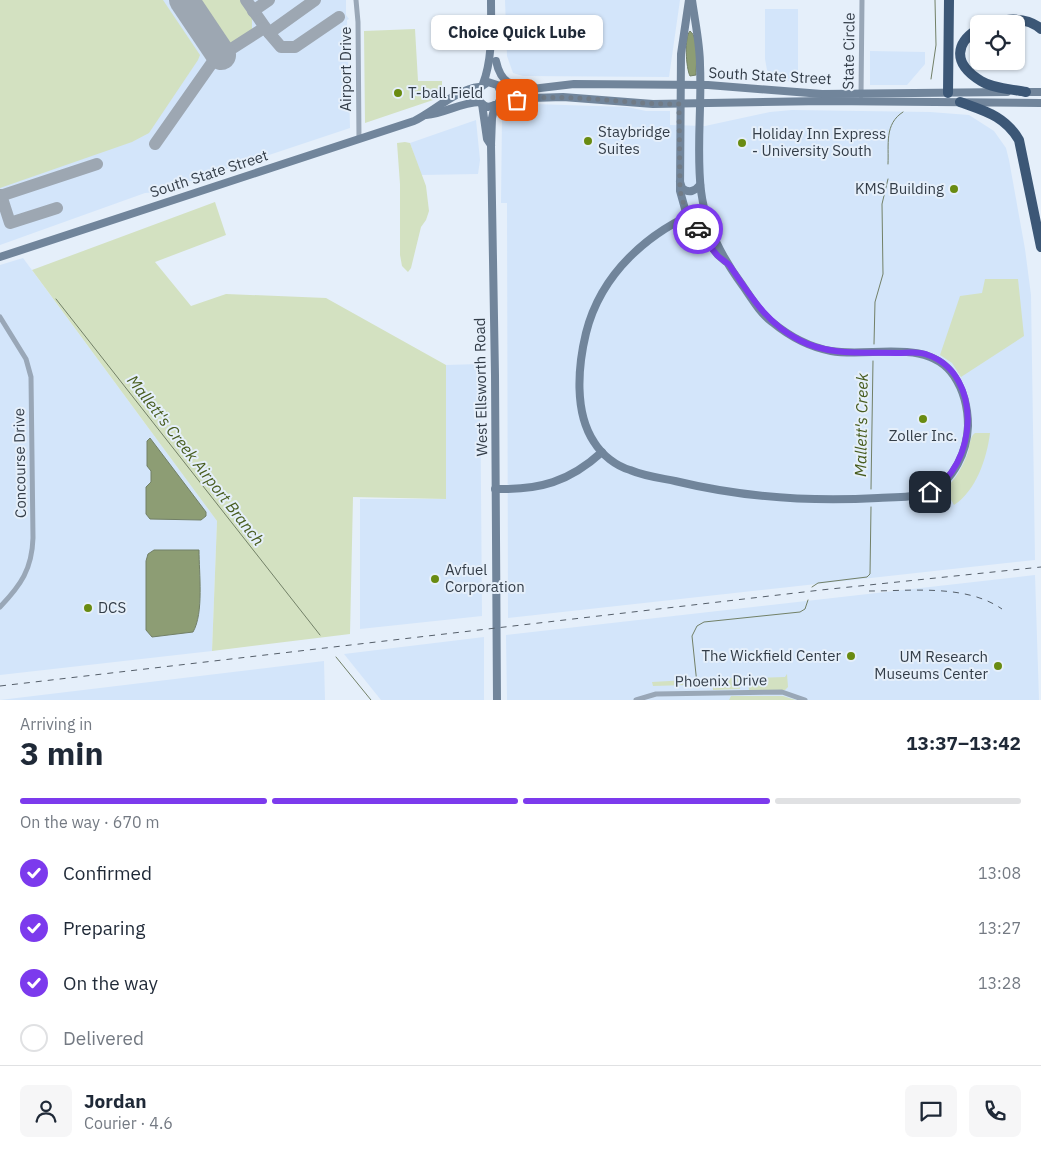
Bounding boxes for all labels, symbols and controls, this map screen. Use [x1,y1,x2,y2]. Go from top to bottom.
street label: State Circle [838,12,859,90]
callout: Choice Quick Lube [431,15,603,50]
map controls [970,15,1025,70]
button: locate [970,15,1025,70]
text: Choice Quick Lube [448,22,586,42]
street label: Airport Drive [336,26,355,112]
street label: South State Street [708,63,832,88]
pin [496,79,538,121]
place label: T-ball Field [408,83,483,102]
icon: bag [503,86,531,114]
marker: T-ball Field [392,87,404,99]
place label: Staybridge Suites [598,122,670,158]
place label: Holiday Inn Express - University South [752,124,886,160]
marker: Staybridge Suites [582,135,594,147]
marker: Holiday Inn Express - University South [736,137,748,149]
street label: South State Street [147,145,270,202]
place label: KMS Building [855,179,944,198]
marker: KMS Building [948,183,960,195]
courier [673,204,723,254]
icon: car [684,215,712,243]
street label: West Ellsworth Road [470,318,491,456]
water label: Mallett's Creek Airport Branch [123,371,269,549]
water label: Mallett's Creek [850,372,872,477]
street label: Concourse Drive [9,408,30,518]
marker: Zoller Inc. [917,413,929,425]
place label: Zoller Inc. [889,426,957,445]
pin [909,471,951,513]
icon: home [916,478,944,506]
place label: Avfuel Corporation [445,560,525,596]
marker: Avfuel Corporation [429,573,441,585]
place label: DCS [98,598,126,617]
marker: DCS [82,602,94,614]
place label: The Wickfield Center [701,646,841,665]
place label: UM Research Museums Center [874,647,988,683]
marker: The Wickfield Center [845,650,857,662]
marker: UM Research Museums Center [992,660,1004,672]
street label: Phoenix Drive [675,670,767,691]
text: Arriving in [20,714,92,734]
text: 13:37–13:42 [906,731,1021,755]
text: 3 min [20,732,104,774]
text: On the way · 670 m [20,812,159,832]
icon: check [20,859,48,887]
text: Confirmed [63,861,152,885]
text: 13:08 [978,863,1021,883]
icon: check [20,914,48,942]
text: Preparing [63,916,145,940]
text: 13:27 [978,918,1021,938]
icon: check [20,969,48,997]
text: On the way [63,971,158,995]
text: 13:28 [978,973,1021,993]
text: Delivered [63,1026,144,1050]
button: person [20,1085,72,1137]
button: chat [905,1085,957,1137]
button: phone [969,1085,1021,1137]
text: Jordan [84,1089,147,1113]
text: Courier · 4.6 [84,1113,173,1133]

